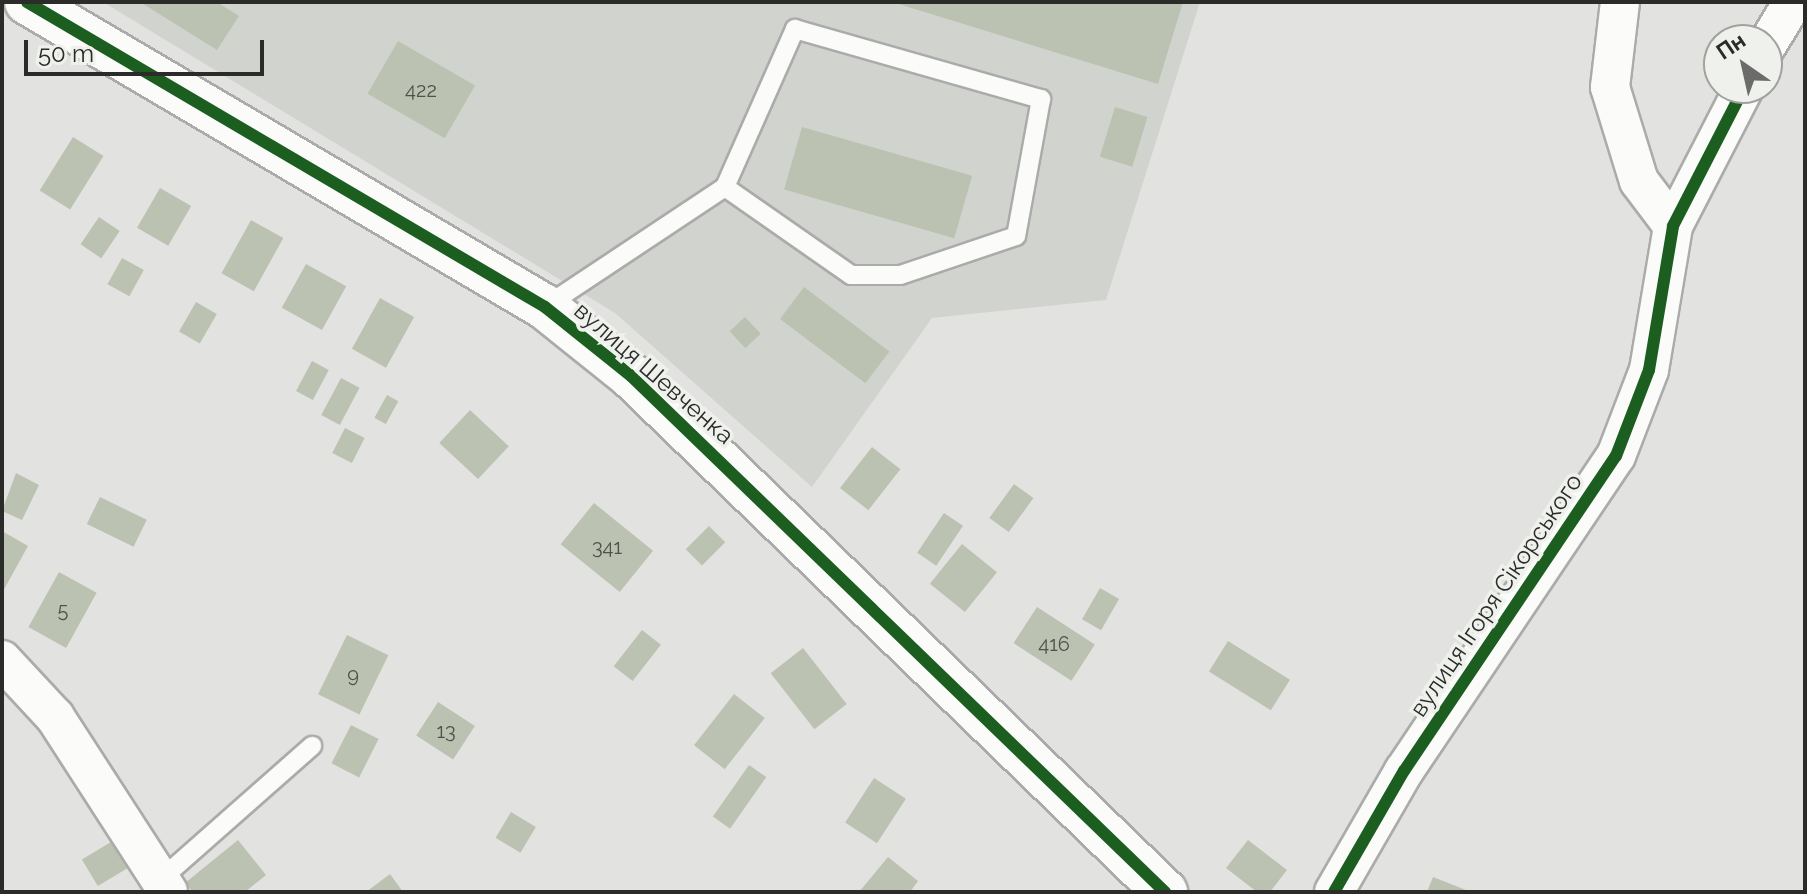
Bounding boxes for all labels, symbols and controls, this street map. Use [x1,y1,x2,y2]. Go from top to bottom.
scale bar [28,24,268,74]
north arrow [1703,24,1783,104]
text: Пн [1711,27,1750,65]
text: 50 m [38,39,94,68]
house number: 422 [405,78,437,102]
street label: вулиця Шевченка [568,296,740,450]
street label: вулиця Ігоря Сікорського [1404,468,1588,722]
house number: 341 [592,535,622,559]
house number: 5 [58,598,68,622]
house number: 416 [1038,632,1070,656]
house number: 9 [347,663,359,687]
house number: 13 [436,719,456,743]

